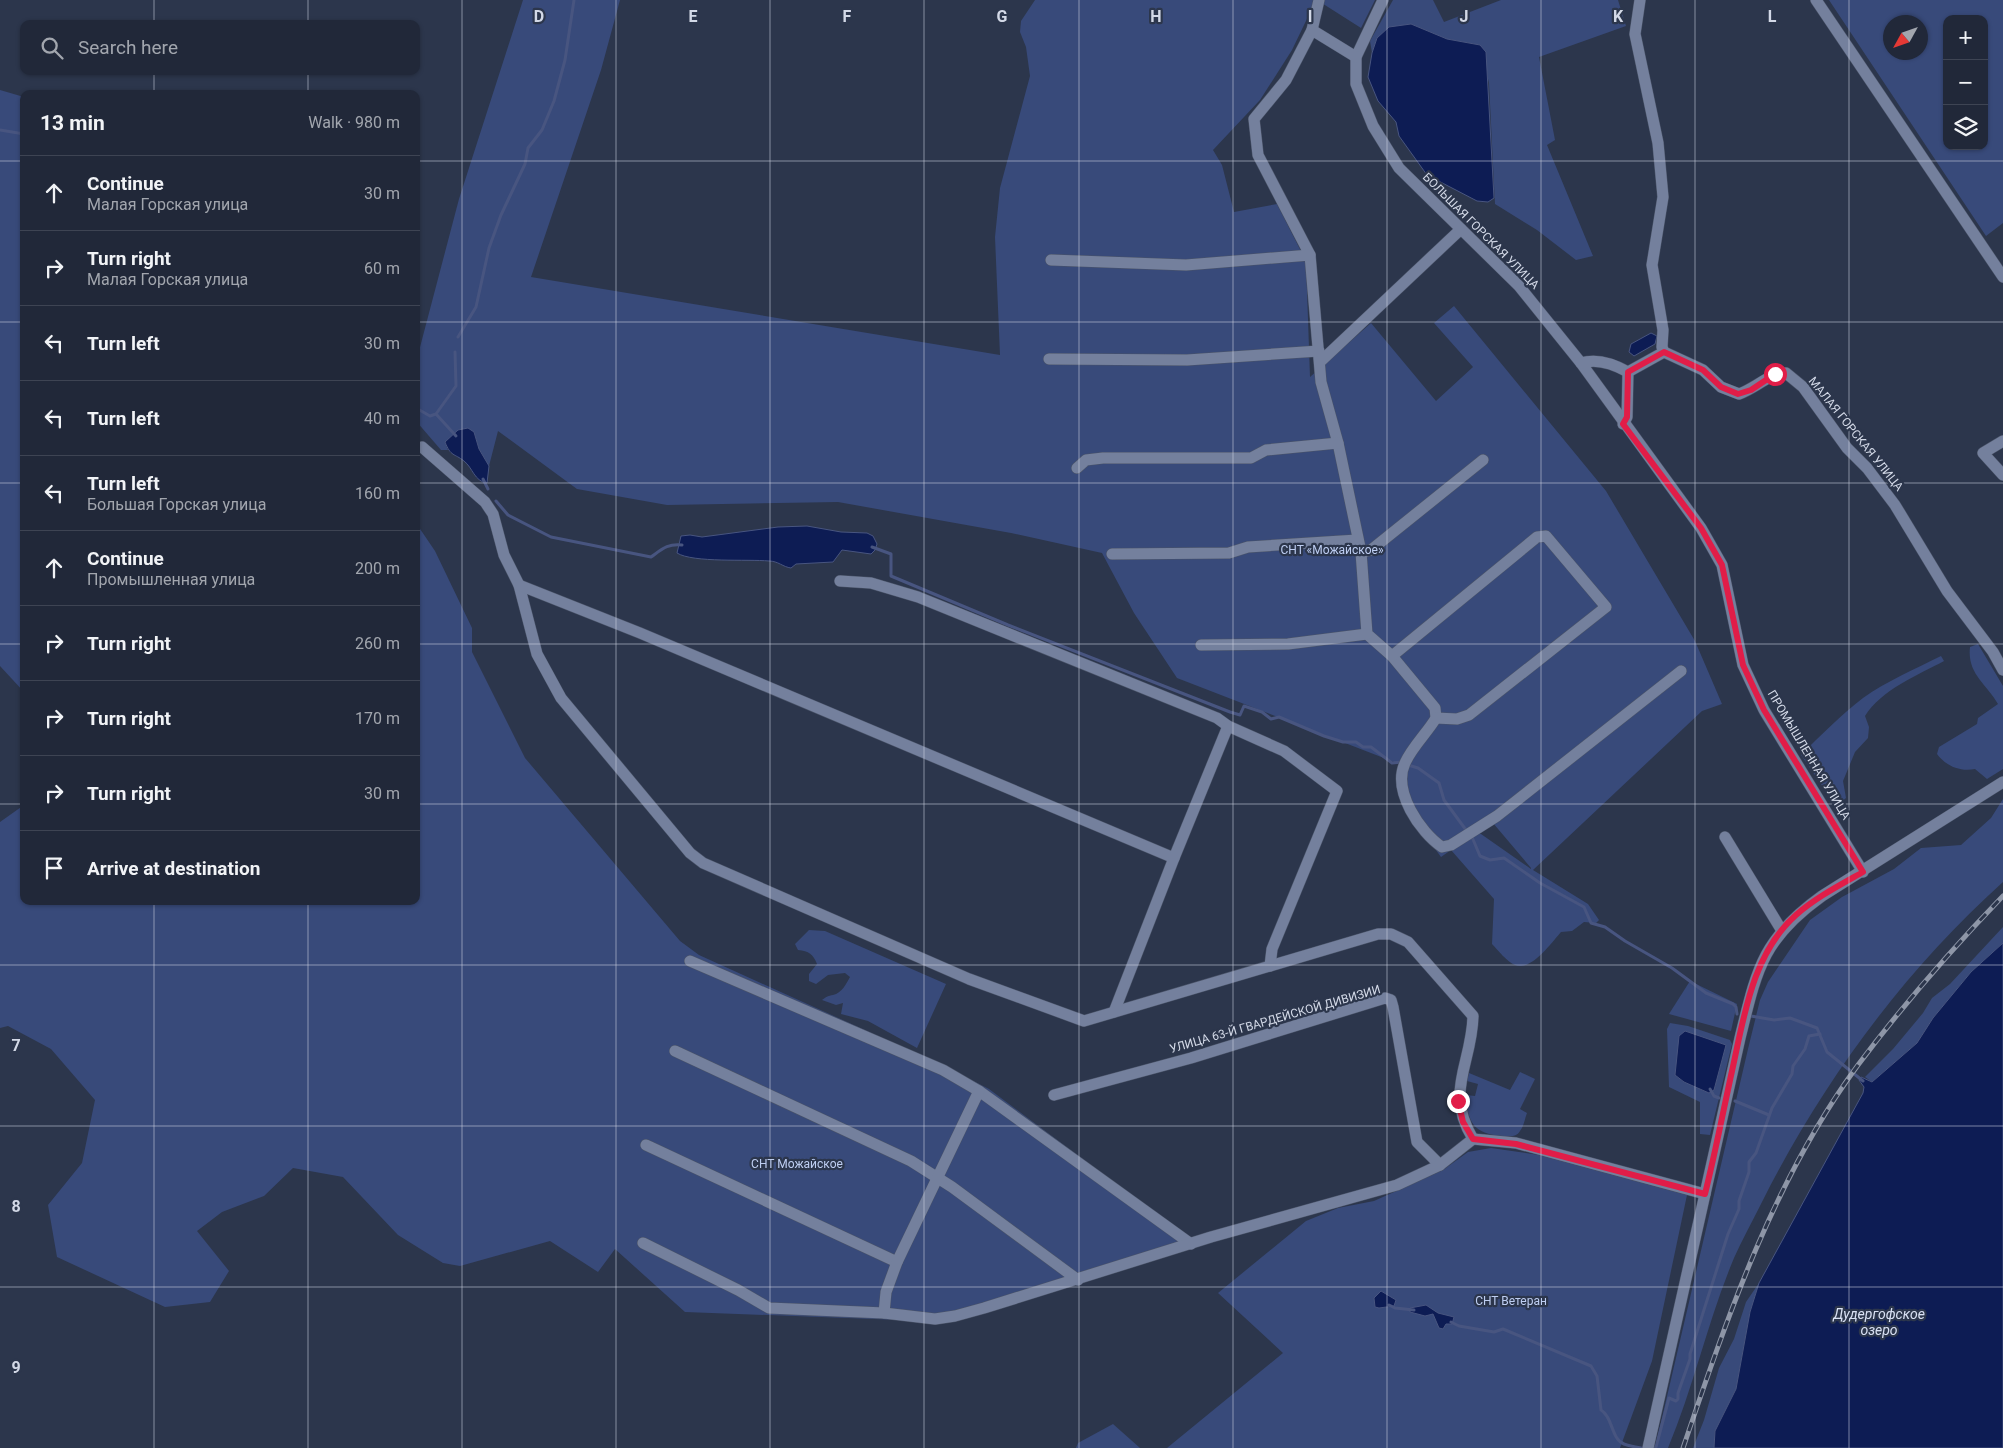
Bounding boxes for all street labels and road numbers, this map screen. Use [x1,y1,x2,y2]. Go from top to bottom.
street label: БОЛЬШАЯ ГОРСКАЯ УЛИЦА [1420,170,1542,292]
street label: МАЛАЯ ГОРСКАЯ УЛИЦА [1806,374,1906,494]
street label: ПРОМЫШЛЕННАЯ УЛИЦА [1765,688,1853,822]
street label: УЛИЦА 63-Й ГВАРДЕЙСКОЙ ДИВИЗИИ [1168,981,1382,1056]

